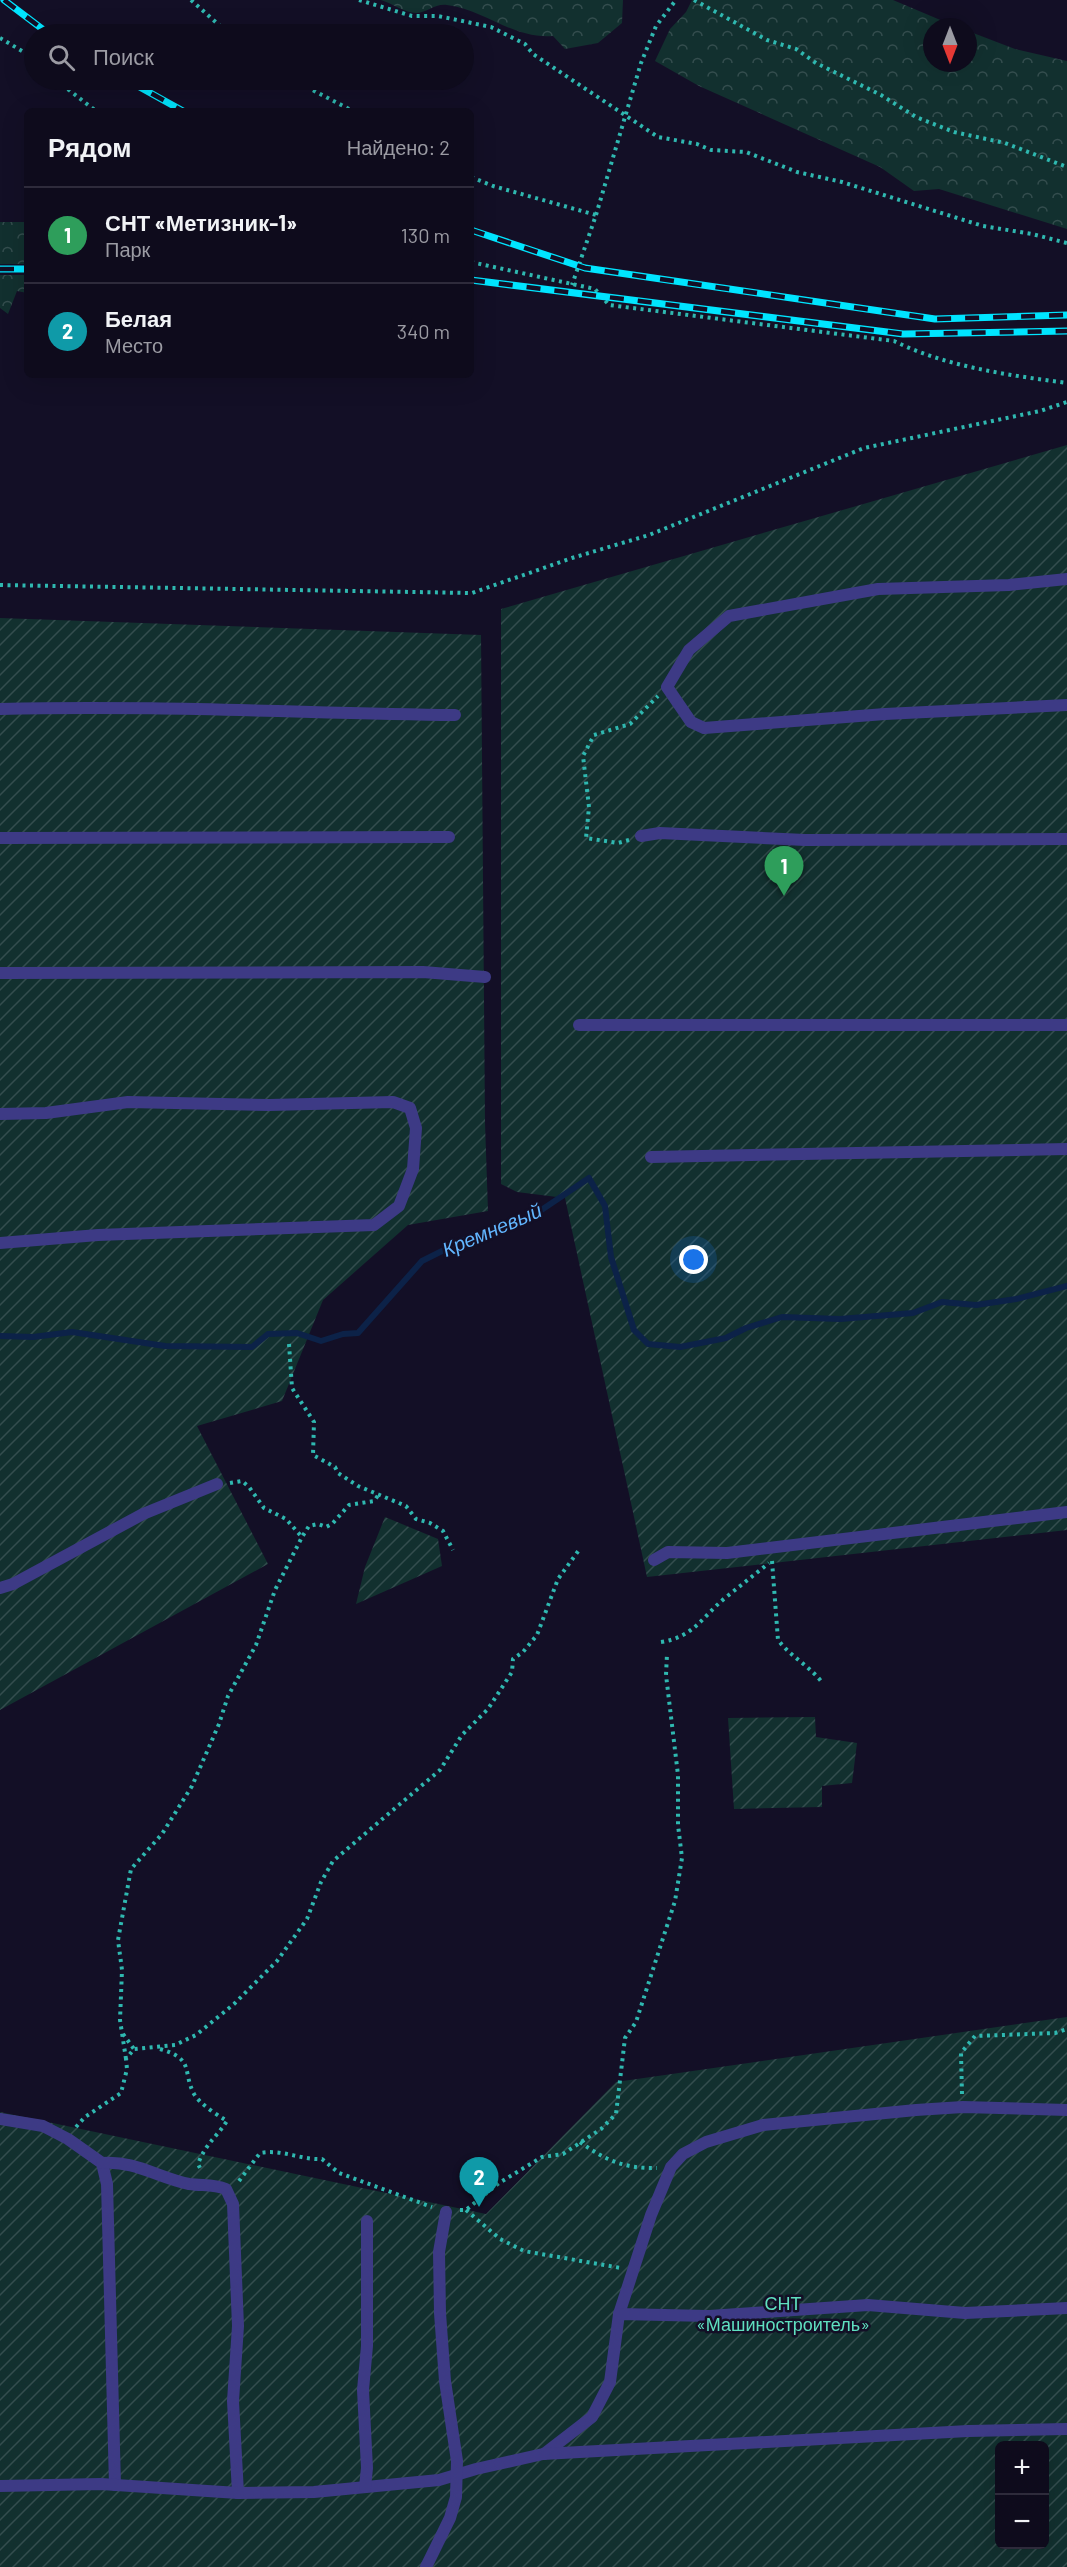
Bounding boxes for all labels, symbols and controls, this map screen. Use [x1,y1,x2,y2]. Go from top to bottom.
north arrow [923,18,977,72]
search box [24,24,474,90]
icon: search [45,41,78,74]
text: Поиск [93,43,154,69]
text: Рядом [48,131,131,162]
text: Найдено: 2 [347,135,450,159]
text: СНТ «Метизник-1» [105,209,297,235]
text: 1 [64,223,71,247]
text: 130 m [401,223,450,247]
text: Парк [105,237,150,261]
text: Белая [105,305,172,331]
text: 2 [62,319,73,343]
text: 340 m [397,319,450,343]
text: Место [105,333,163,357]
pin: 1 [764,846,804,896]
water label: Кремневый [438,1197,545,1261]
your location [679,1245,708,1274]
pin: 2 [460,2158,498,2207]
park label: СНТ «Машиностроитель» [696,2292,870,2335]
map controls [995,2441,1049,2549]
button: + [995,2441,1049,2495]
button: − [995,2495,1049,2549]

